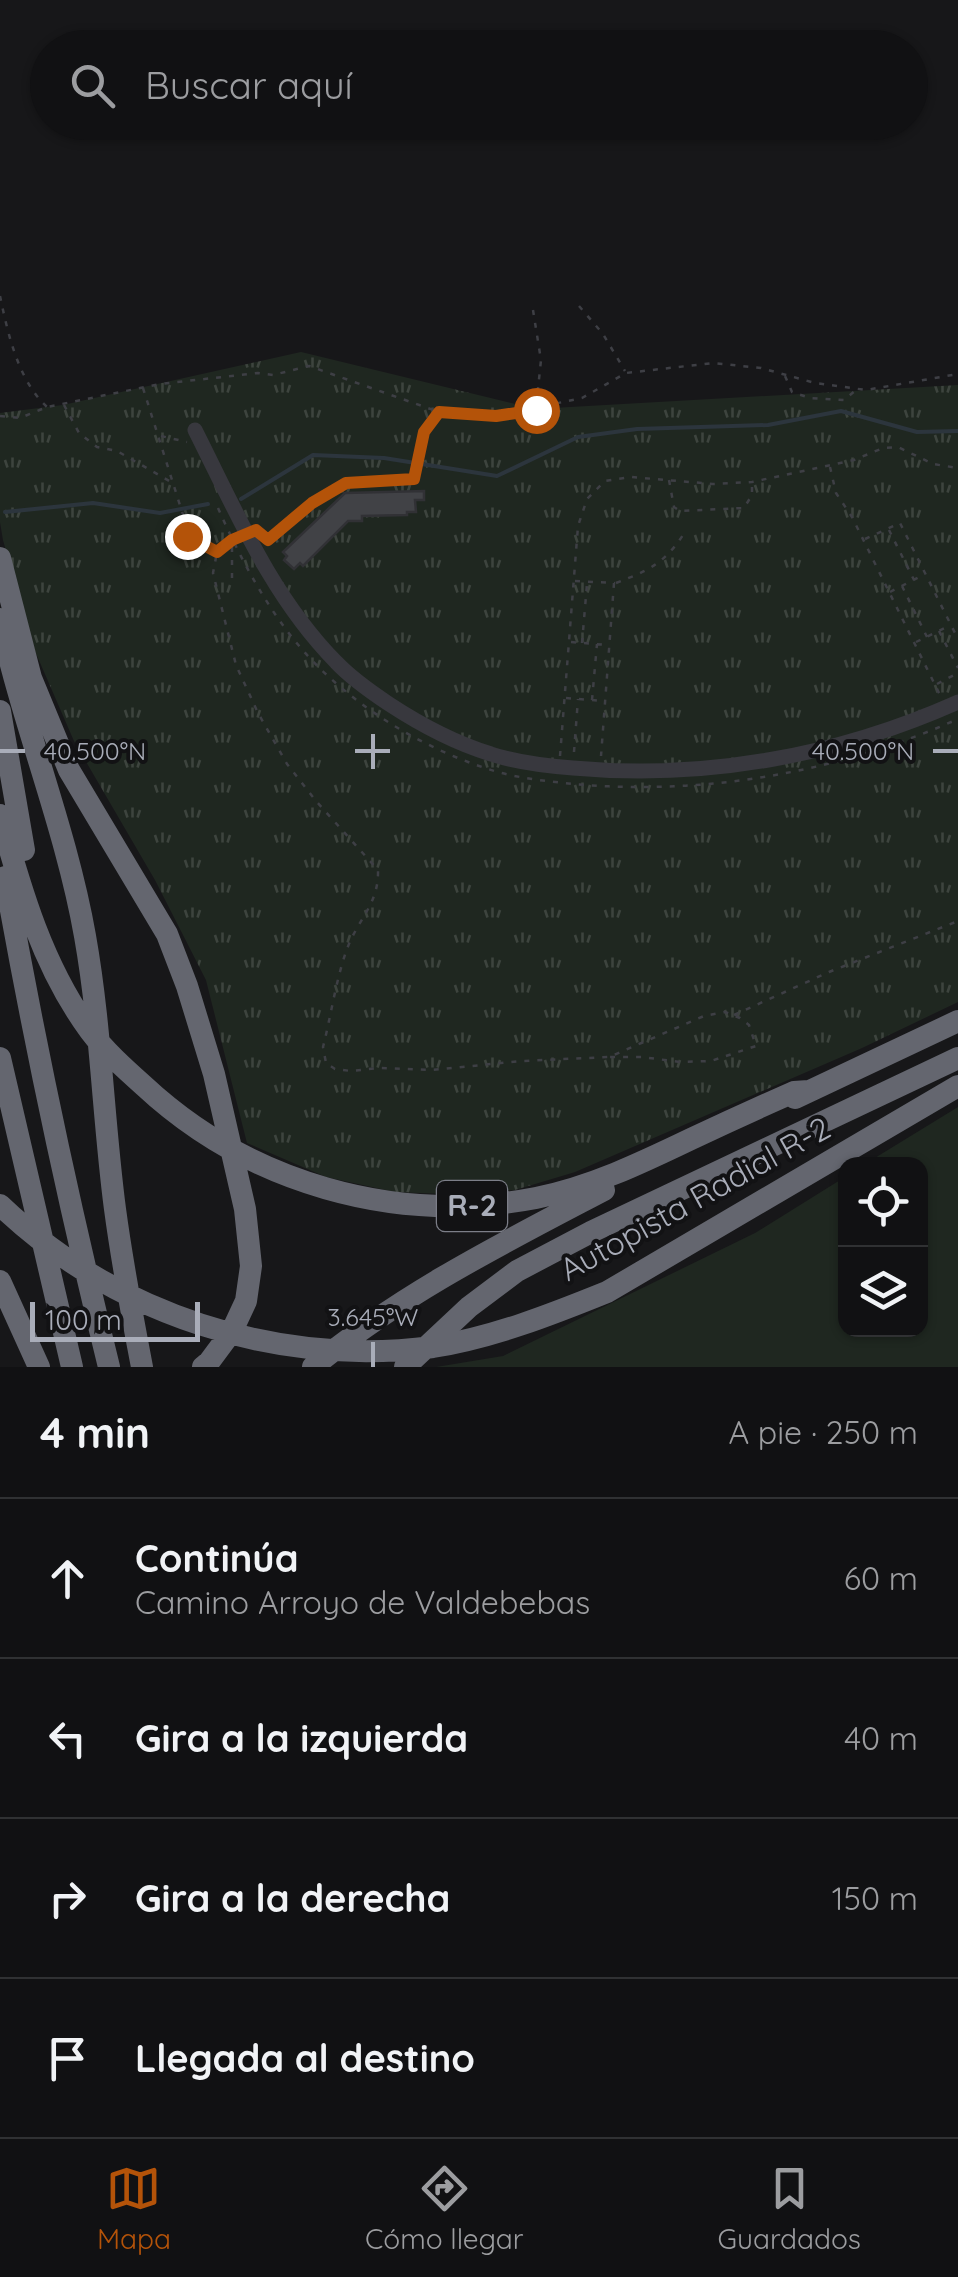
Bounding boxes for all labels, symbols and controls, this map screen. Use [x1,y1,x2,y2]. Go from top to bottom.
search box [30,30,928,140]
icon: search [65,58,120,113]
text: Buscar aquí [145,61,353,109]
route start [514,388,560,434]
route end [165,514,211,560]
text: 40.500°N [44,735,146,766]
text: 40.500°N [812,735,914,766]
street label: Autopista Radial R-2 [552,1107,837,1289]
map controls [838,1157,928,1337]
button: locate [838,1157,928,1247]
road number: R-2 [437,1181,507,1231]
button: layers [838,1247,928,1337]
scale bar [30,1297,200,1342]
text: 3.645°W [328,1301,418,1332]
text: 100 m [45,1302,122,1337]
text: 4 min [40,1406,150,1459]
text: A pie · 250 m [728,1412,918,1452]
text: Continúa [135,1534,299,1582]
icon: ahead [40,1551,95,1606]
text: 60 m [844,1558,918,1598]
text: Camino Arroyo de Valdebebas [135,1582,590,1622]
icon: left [40,1711,95,1766]
text: Gira a la izquierda [135,1714,468,1762]
text: 40 m [844,1718,918,1758]
icon: right [40,1871,95,1926]
text: Gira a la derecha [135,1874,450,1922]
text: 150 m [832,1878,918,1918]
icon: arrive [40,2031,95,2086]
text: Llegada al destino [135,2034,475,2082]
tab: Mapa [97,2161,171,2256]
tab: Cómo llegar [365,2161,524,2256]
tab: Guardados [718,2161,861,2256]

